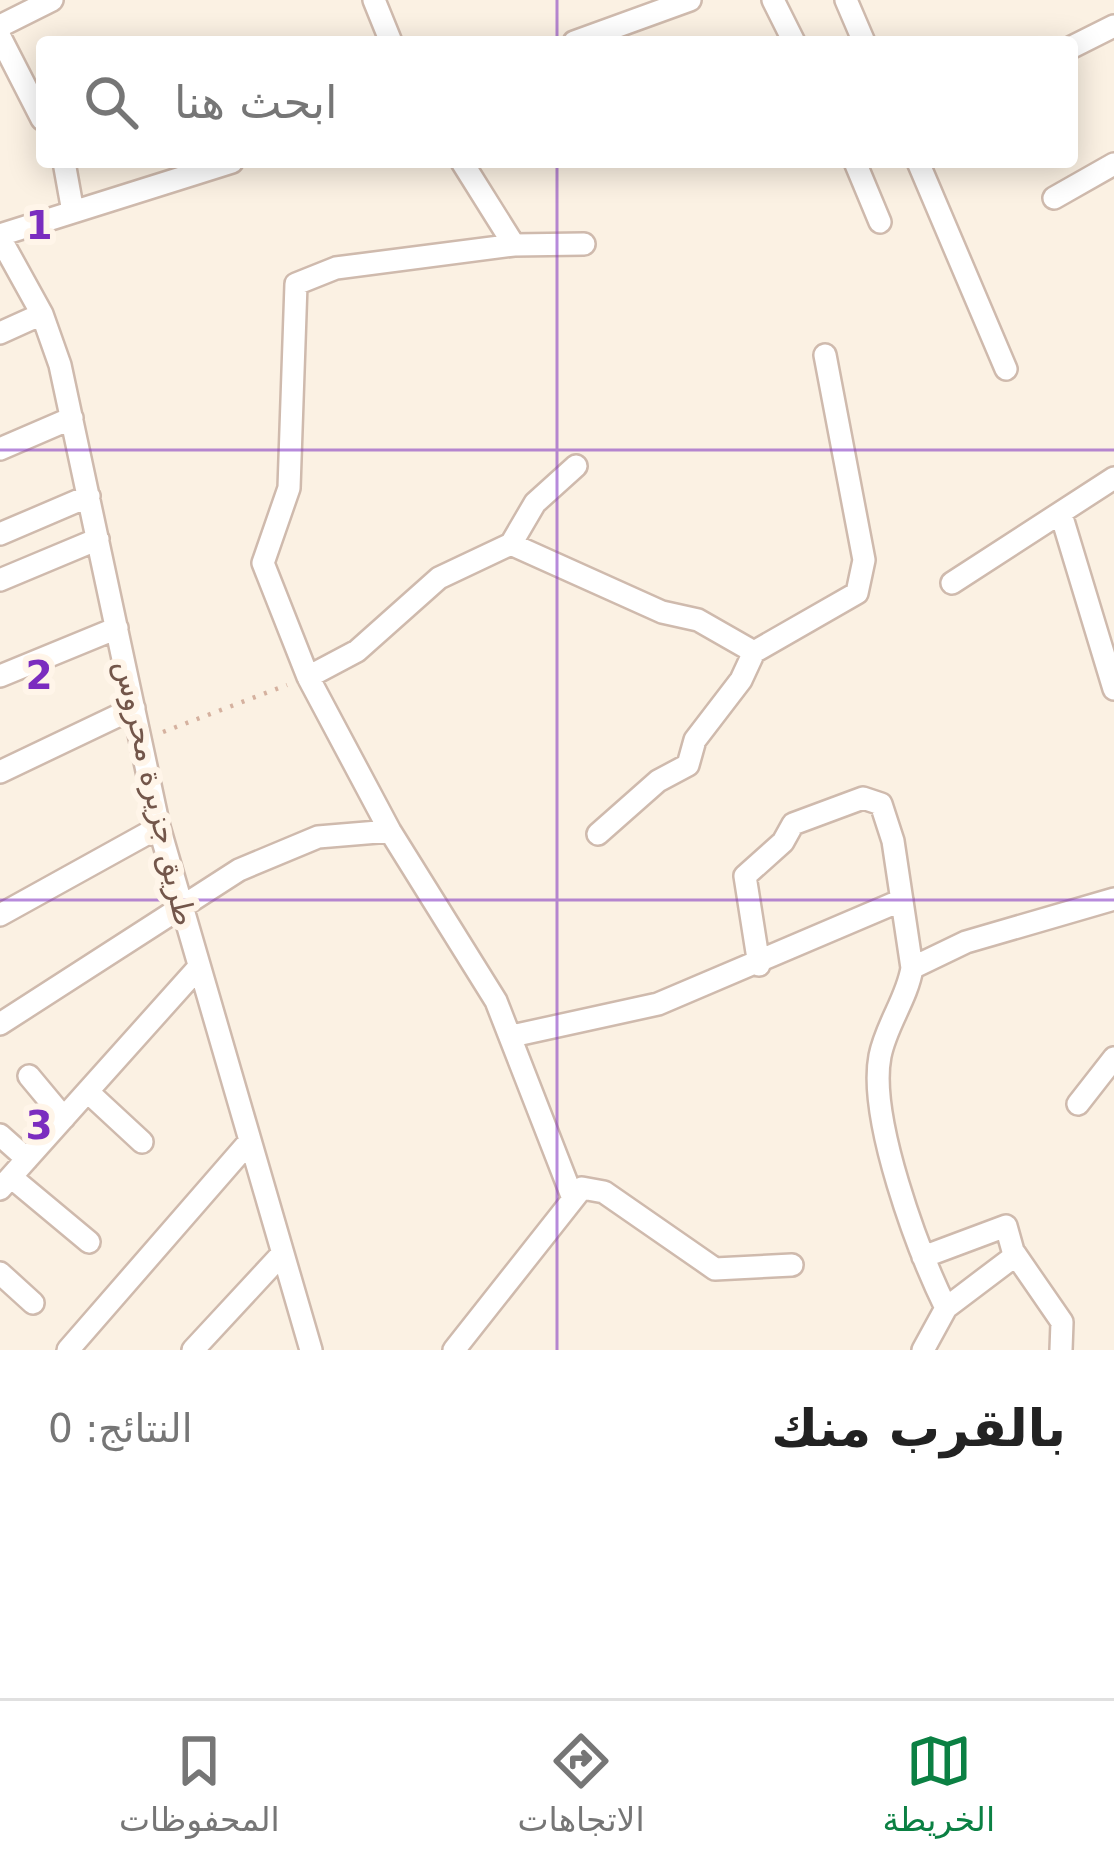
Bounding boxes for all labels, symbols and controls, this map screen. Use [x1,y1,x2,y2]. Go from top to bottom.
search box [36,36,1078,168]
icon: search [78,69,144,135]
text: ابحث هنا [174,76,338,129]
text: 1 [25,203,53,248]
text: 2 [25,653,53,698]
street label: طريق جزيرة محروس [107,657,203,929]
text: 3 [25,1103,53,1148]
text: بالقرب منك [771,1399,1066,1458]
text: النتائج: 0 [48,1406,193,1451]
tab: المحفوظات [119,1728,280,1839]
tab: الاتجاهات [518,1728,645,1839]
tab: الخريطة [882,1728,995,1839]

